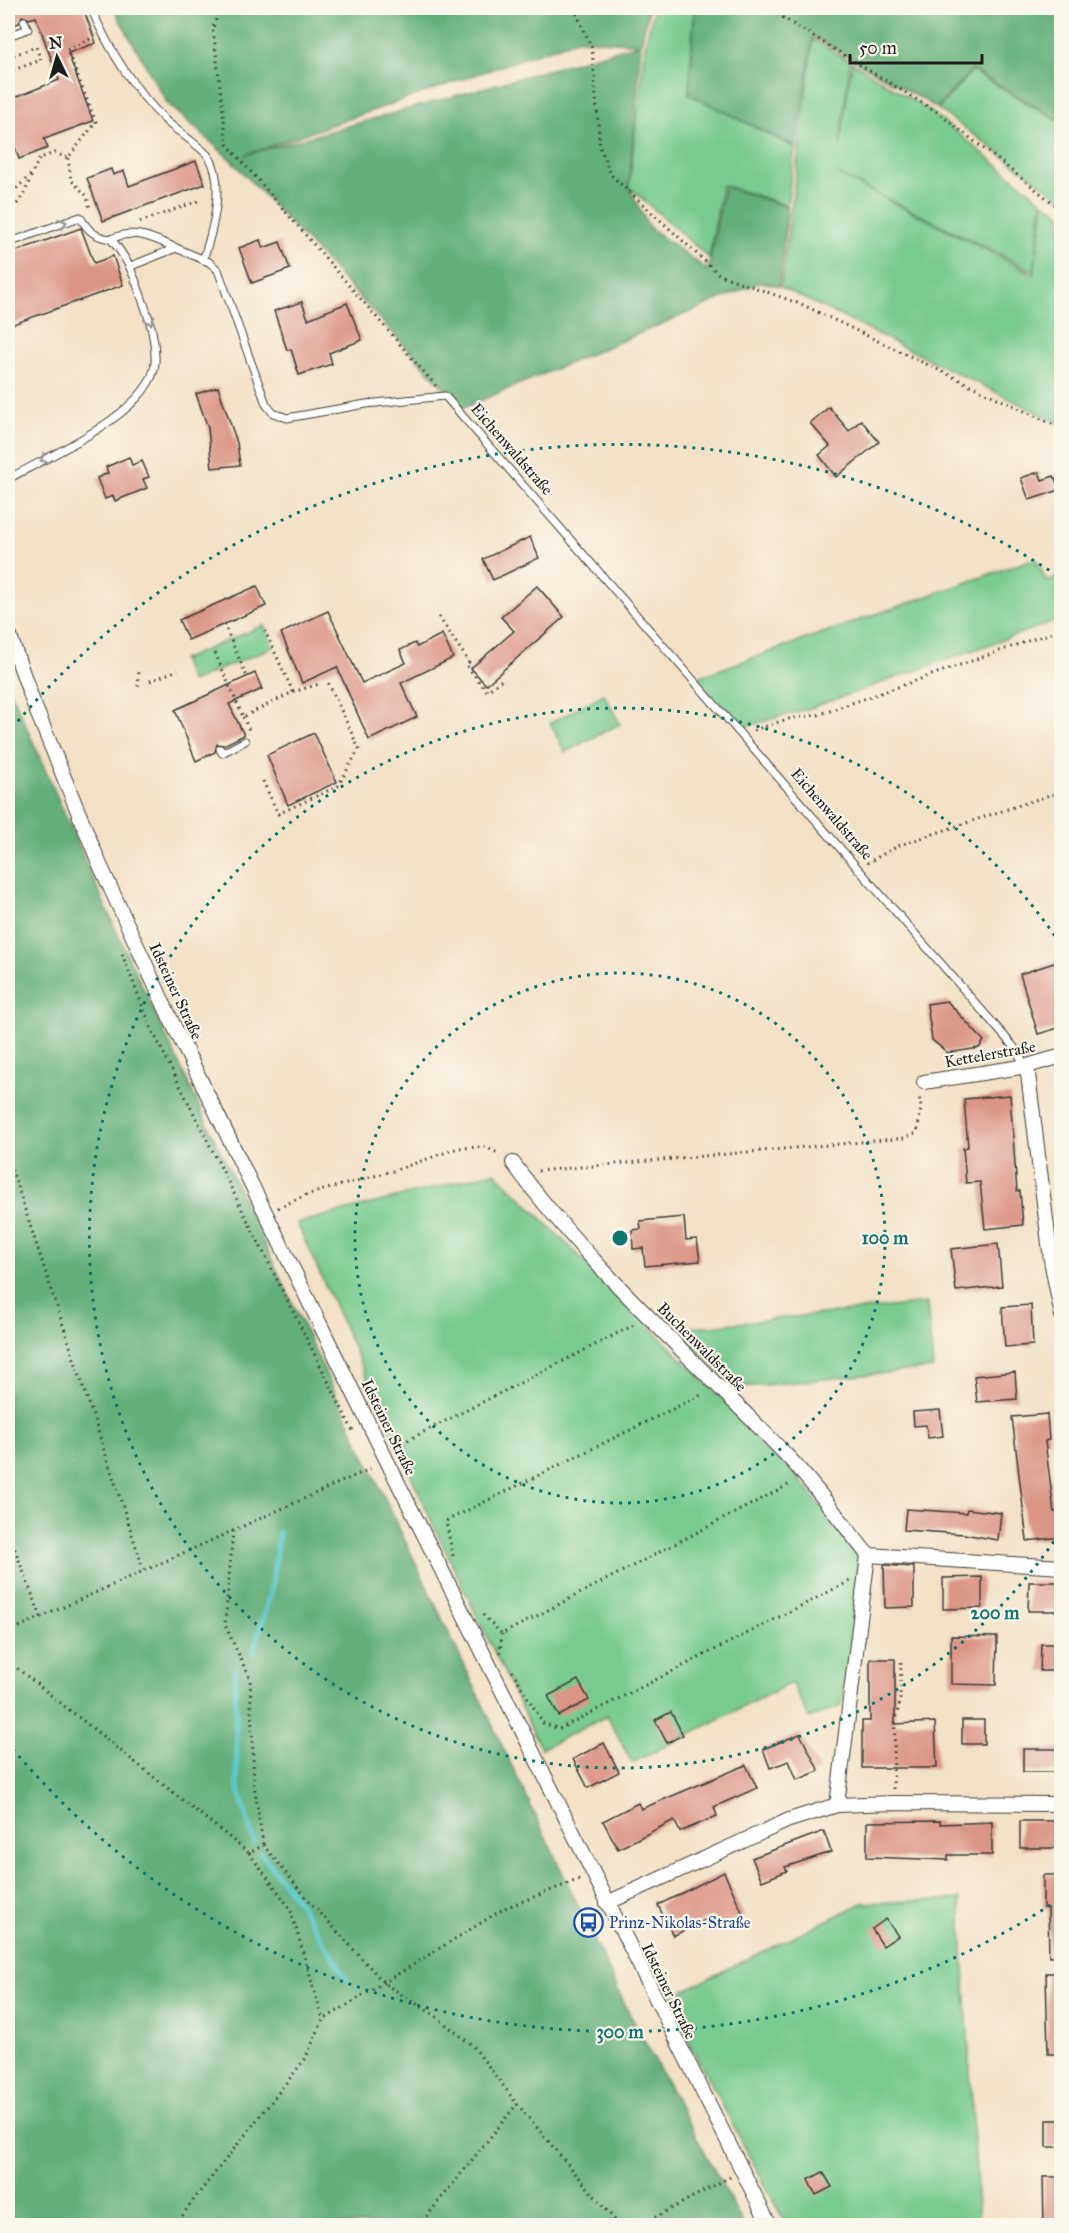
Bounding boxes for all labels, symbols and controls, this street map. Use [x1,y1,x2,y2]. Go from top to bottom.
north arrow [27,27,87,87]
scale bar [850,27,982,65]
text: N [48,32,64,53]
text: 50 m [859,37,897,59]
one-way arrow [57,218,68,231]
one-way arrow [143,315,155,326]
street label: Eichenwaldstraße [467,399,557,499]
one-way arrow [39,452,50,463]
street label: Eichenwaldstraße [787,764,877,864]
street label: Idsteiner Straße [145,940,207,1043]
street label: Kettelerstraße [943,1037,1037,1071]
text: 100 m [862,1227,909,1249]
centre of rings [610,1228,630,1248]
street label: Buchenwaldstraße [653,1298,751,1396]
street label: Idsteiner Straße [358,1376,421,1478]
text: 200 m [971,1602,1020,1624]
bus stop icon: Prinz-Nikolas-Straße [572,1906,604,1938]
place label: Prinz-Nikolas-Straße [609,1913,751,1932]
street label: Idsteiner Straße [638,1940,701,2042]
text: 300 m [596,2021,644,2044]

